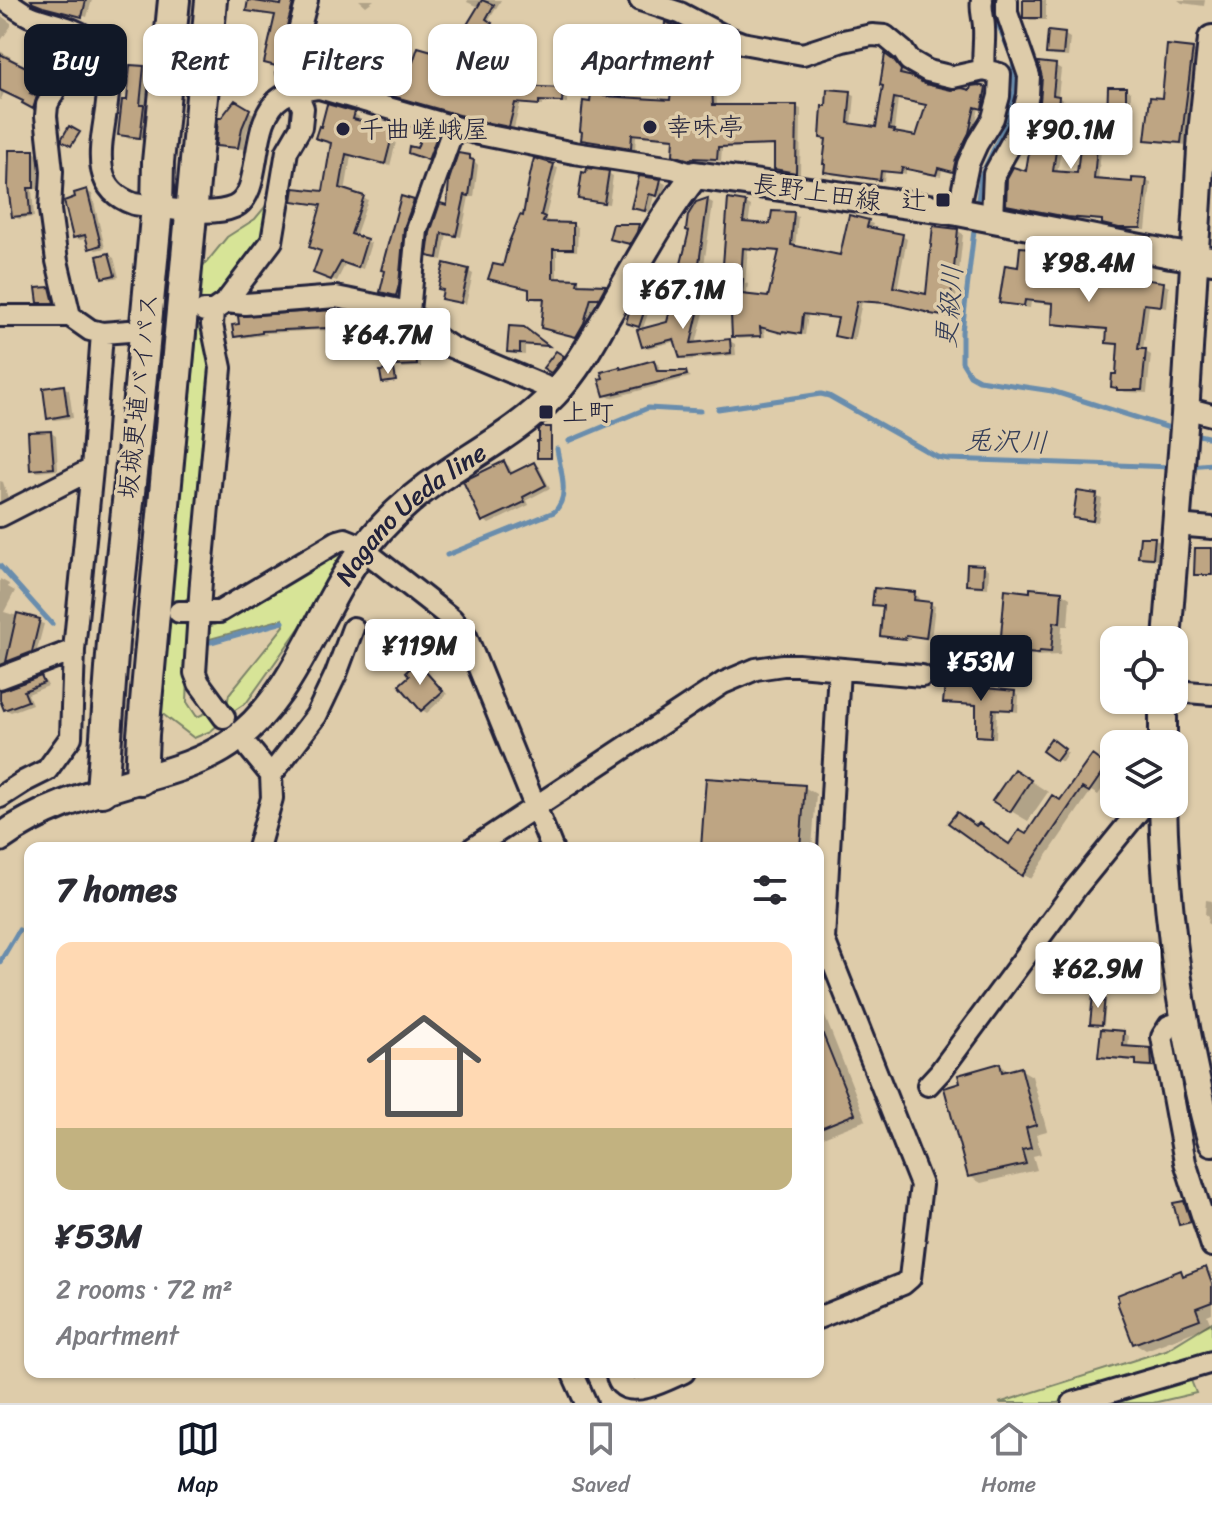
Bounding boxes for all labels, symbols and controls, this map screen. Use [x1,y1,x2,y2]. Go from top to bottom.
chip: Buy [24,24,127,96]
chip: Rent [143,24,258,96]
chip: Filters [274,24,412,96]
chip: New [428,24,537,96]
chip: Apartment [553,24,741,96]
pin: ¥90.1M [1006,103,1136,171]
place label: 幸味亭 [666,104,744,150]
place label: 千曲嵯峨屋 [359,106,489,152]
text: ¥90.1M [1027,106,1115,152]
marker: 幸味亭 [641,118,659,136]
marker: 千曲嵯峨屋 [334,120,352,138]
street label: 長野上田線 [749,160,885,224]
place label: 辻 [901,177,927,223]
marker: 辻 [934,191,952,209]
pin: ¥98.4M [1024,236,1154,304]
text: ¥98.4M [1043,239,1135,285]
water label: 更級川 [921,262,977,350]
pin: ¥67.1M [618,263,748,331]
text: ¥67.1M [641,266,725,312]
street label: 坂城更埴バイパス [104,290,172,502]
pin: ¥64.7M [323,308,453,376]
text: ¥64.7M [343,311,433,357]
place label: 上町 [562,389,614,435]
marker: 上町 [537,403,555,421]
water label: 兎沢川 [963,415,1049,467]
street label: Nagano Ueda line [322,430,496,595]
pin: ¥119M [364,619,476,687]
text: ¥119M [383,622,457,668]
map controls [1100,626,1188,818]
button: locate [1100,626,1188,714]
pin: ¥53M [934,635,1028,703]
text: ¥53M [948,638,1014,684]
button: layers [1100,730,1188,818]
text: 7 homes [56,860,177,920]
icon: filters [748,868,792,912]
pin: ¥62.9M [1033,942,1163,1010]
text: ¥62.9M [1053,945,1143,991]
icon: home [352,994,496,1138]
text: ¥53M [56,1206,142,1266]
text: 2 rooms · 72 m² [56,1266,233,1312]
text: Apartment [56,1312,179,1358]
tab: Map [176,1417,220,1504]
tab: Saved [572,1417,630,1504]
tab: Home [981,1417,1036,1504]

